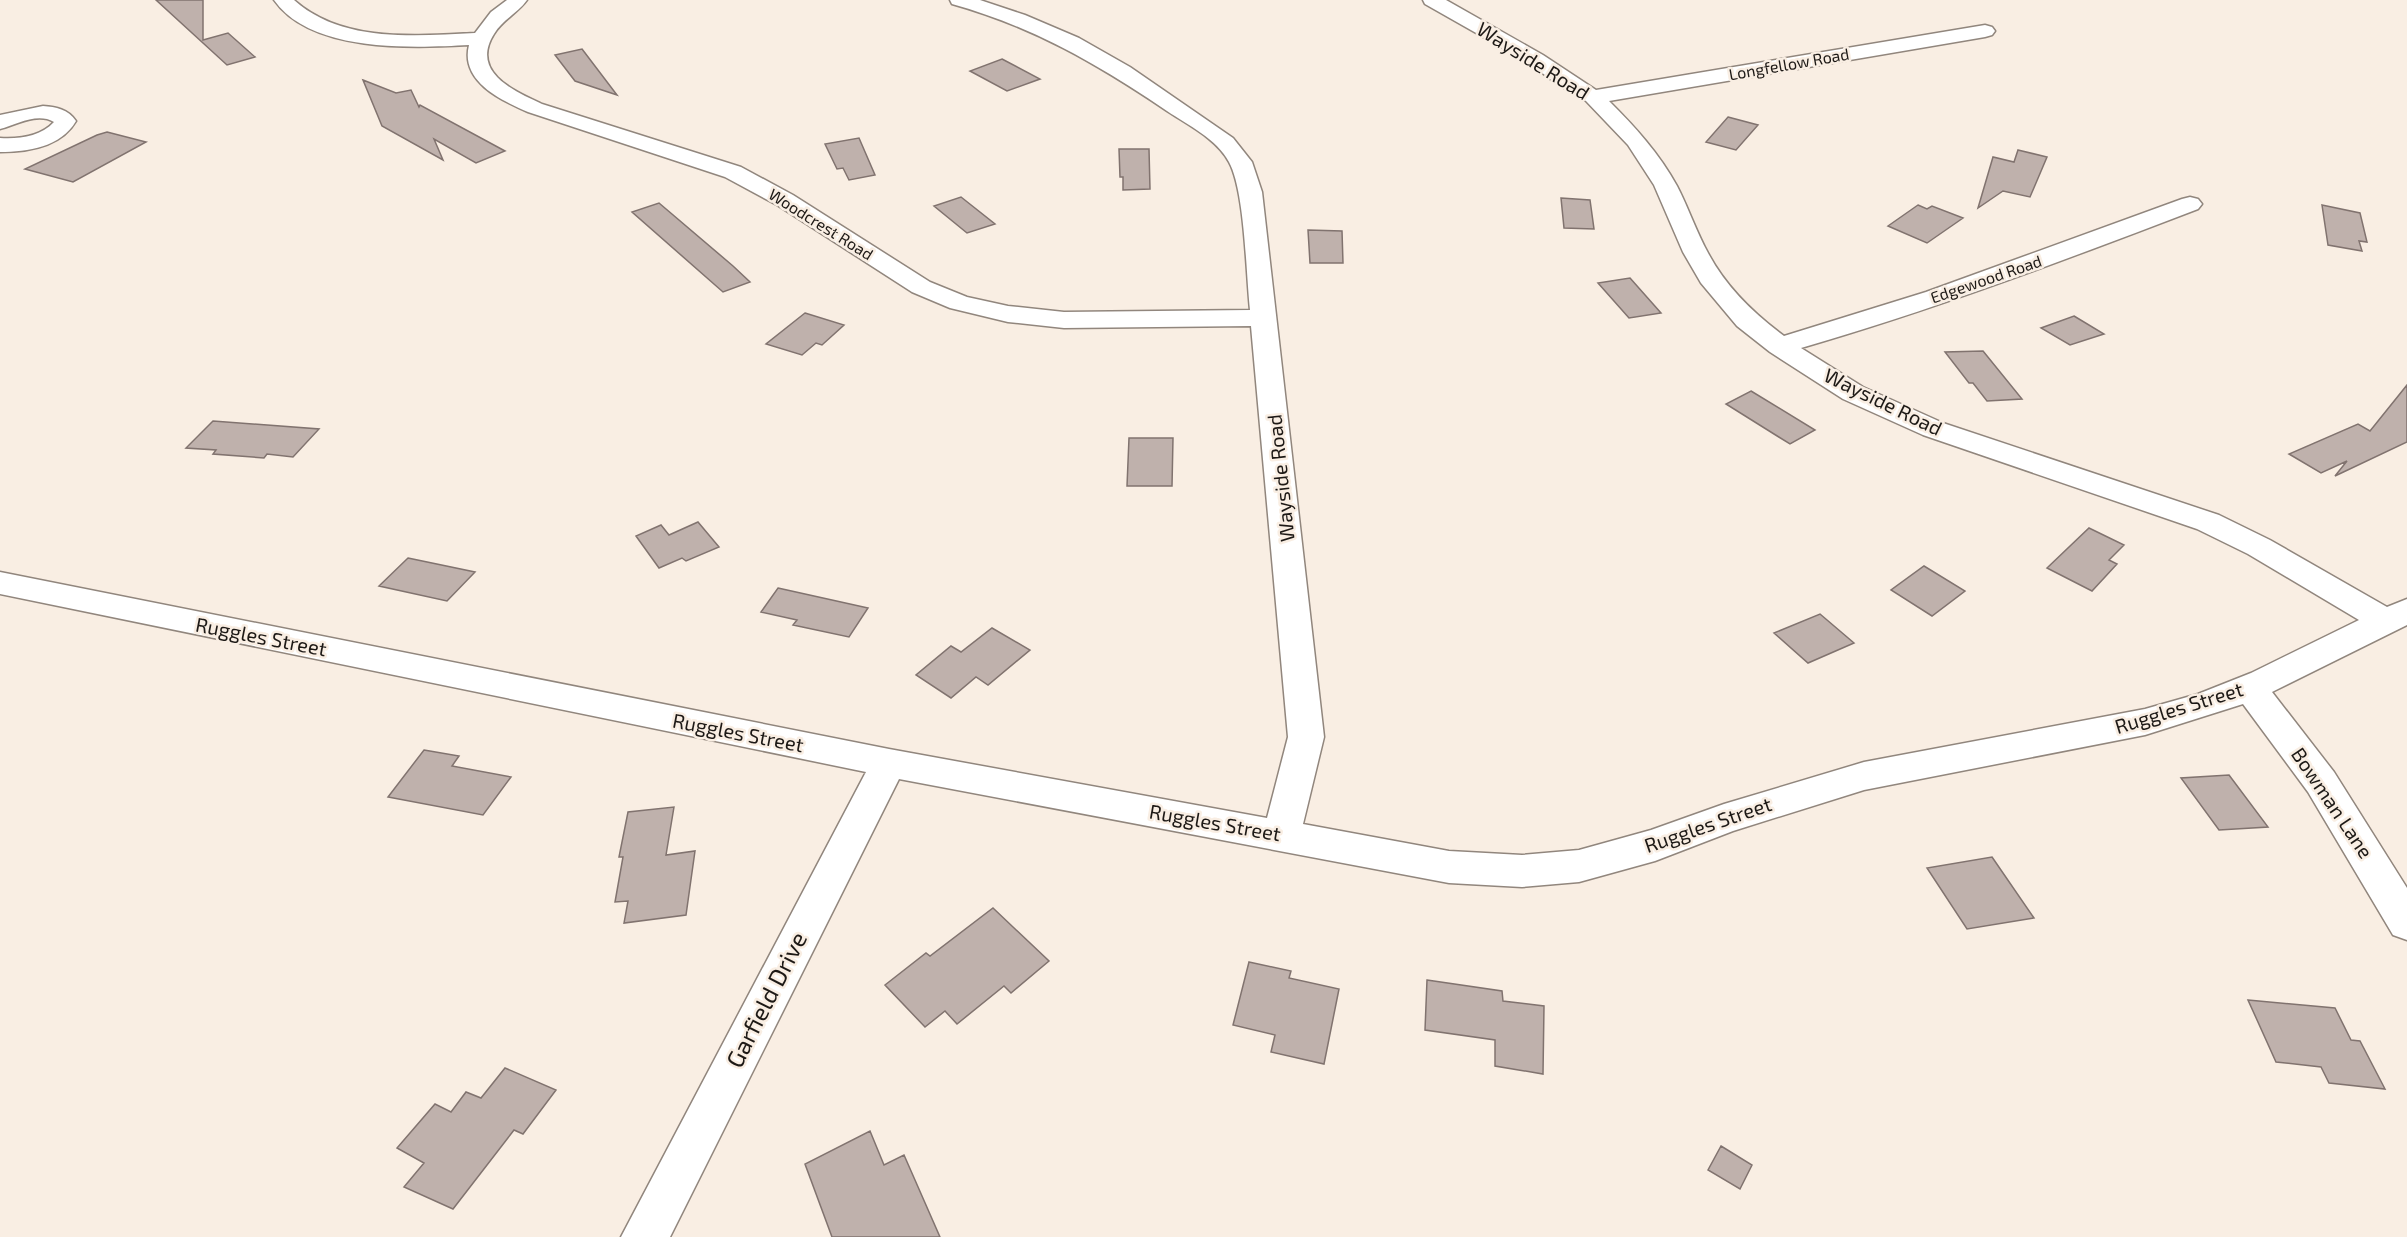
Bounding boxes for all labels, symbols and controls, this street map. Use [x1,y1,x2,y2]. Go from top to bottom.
street label: Wayside Road [1473,16,1594,104]
street label: Longfellow Road [1727,44,1851,83]
street label: Woodcrest Road [766,184,877,263]
street label: Edgewood Road [1928,251,2044,306]
street label: Wayside Road [1821,362,1946,440]
street label: Wayside Road [1261,413,1299,543]
street label: Ruggles Street [194,612,329,661]
street label: Ruggles Street [2112,676,2246,738]
street label: Ruggles Street [671,708,806,757]
street label: Bowman Lane [2287,743,2379,862]
street label: Ruggles Street [1641,791,1775,857]
street label: Ruggles Street [1148,799,1283,845]
street label: Garfield Drive [719,927,812,1072]

